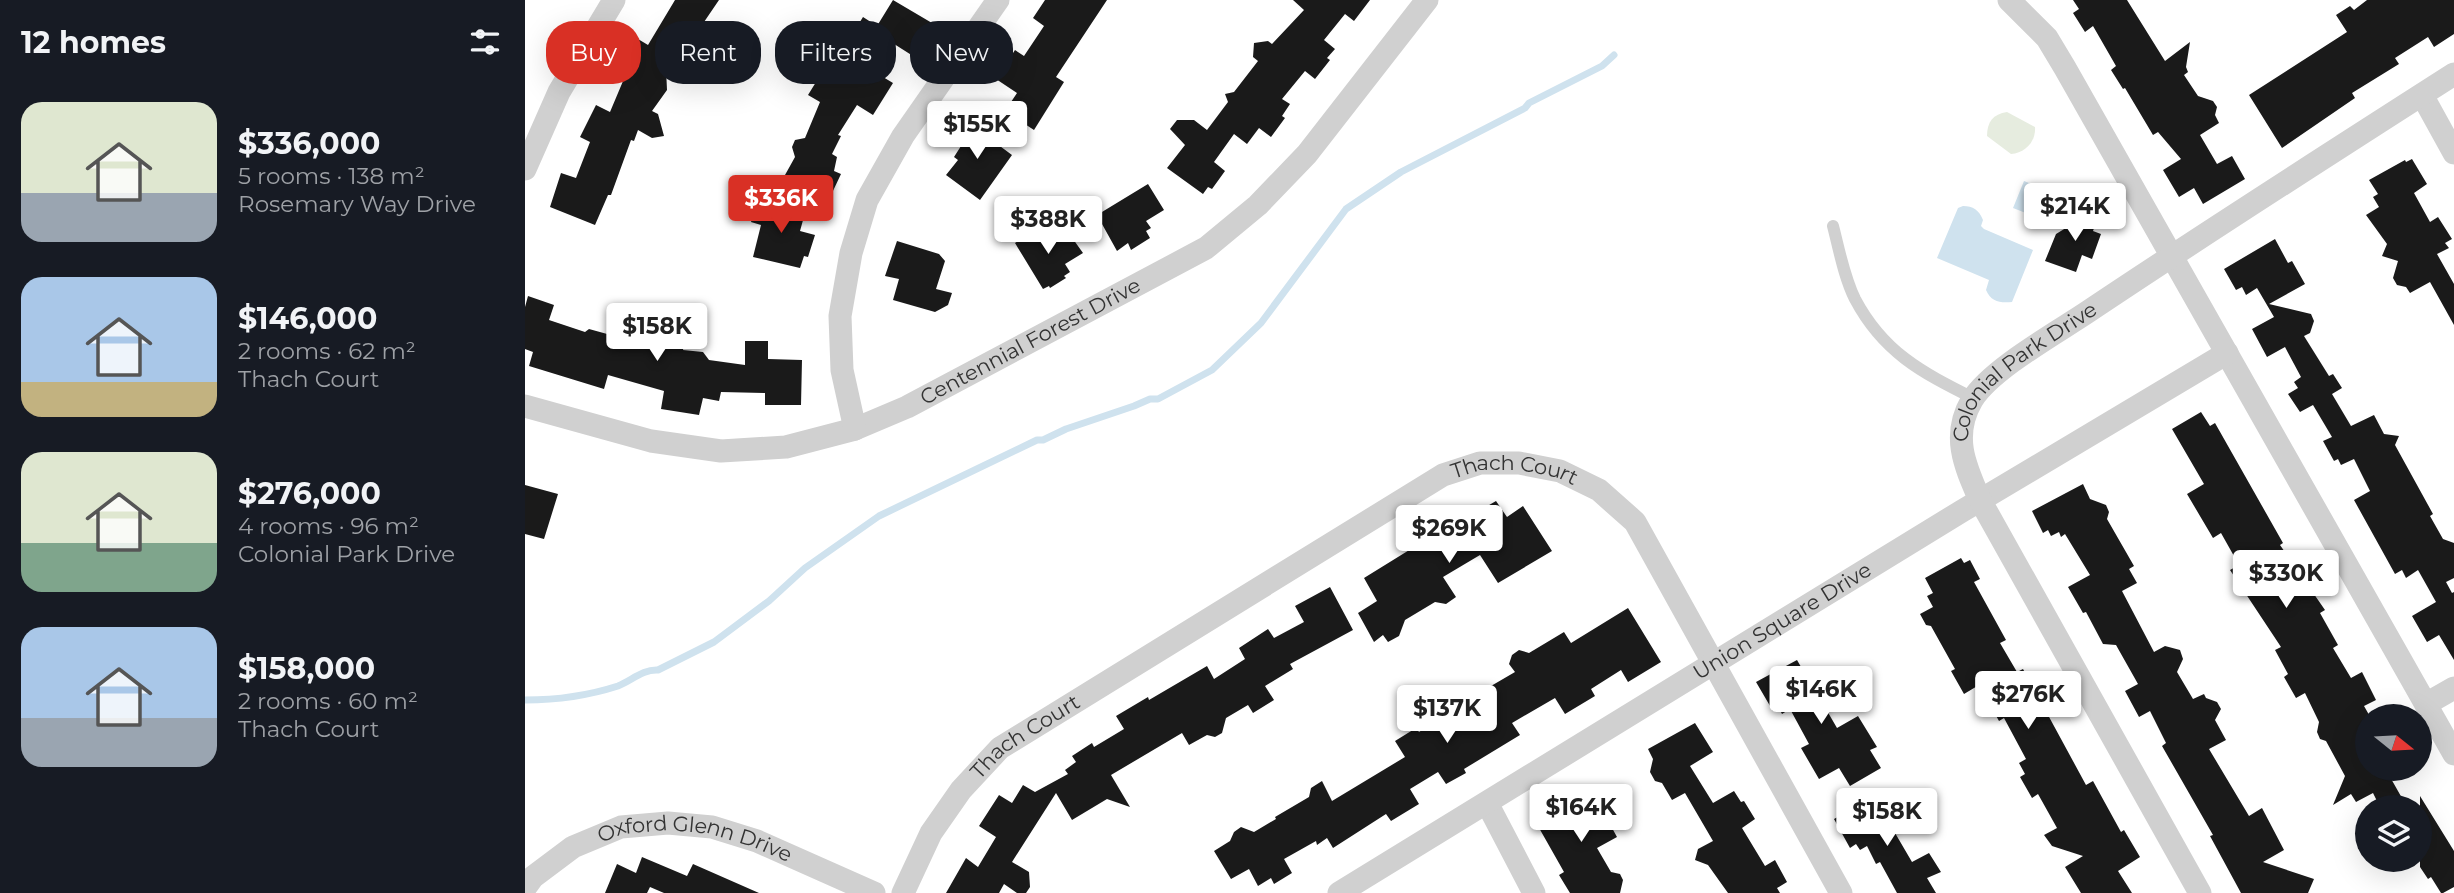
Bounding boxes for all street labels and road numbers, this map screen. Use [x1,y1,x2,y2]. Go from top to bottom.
street label: Centennial Forest Drive [916,272,1145,410]
street label: Colonial Park Drive [1948,296,2101,442]
street label: Thach Court [1448,450,1582,490]
street label: Union Square Drive [1688,557,1876,685]
street label: Thach Court [965,689,1084,784]
street label: Oxford Glenn Drive [593,810,796,867]

